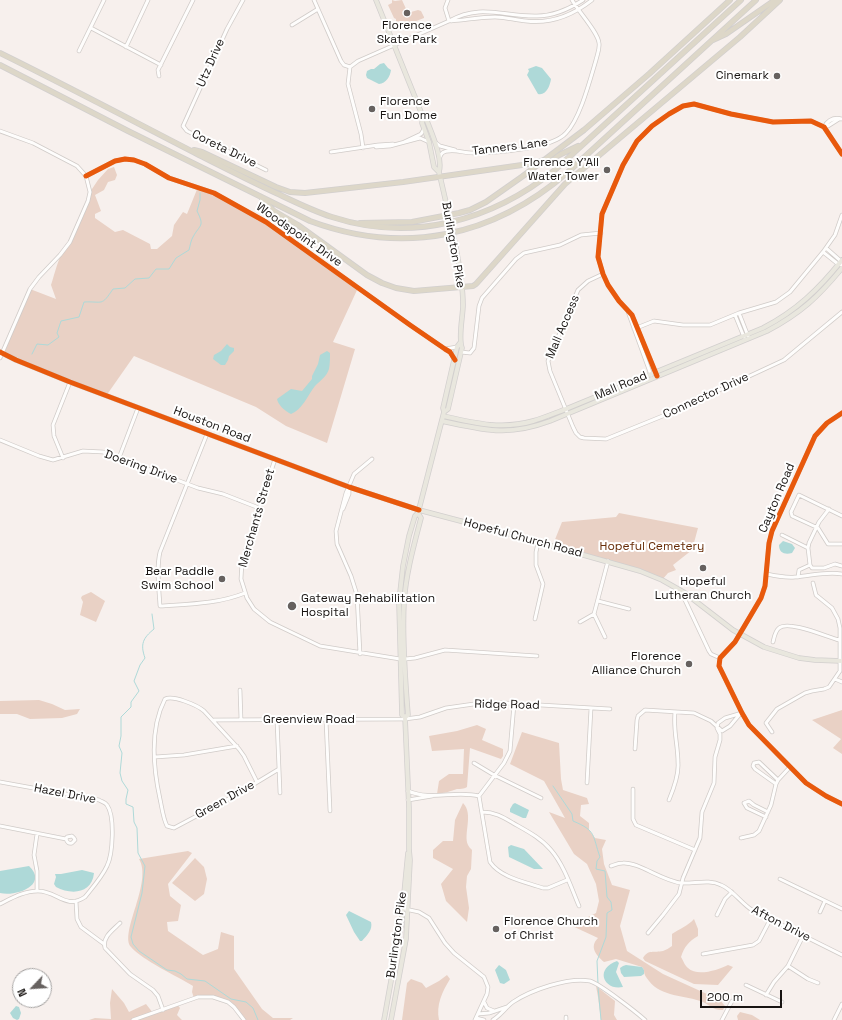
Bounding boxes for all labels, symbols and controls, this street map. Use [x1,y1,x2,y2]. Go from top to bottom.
marker: Florence Skate Park [402,8,412,18]
place label: Florence Skate Park [377,19,437,47]
street label: Utz Drive [194,37,228,89]
place label: Cinemark [716,69,769,83]
marker: Cinemark [772,71,782,81]
place label: Florence Fun Dome [380,95,437,123]
marker: Florence Fun Dome [367,104,377,114]
street label: Coreta Drive [189,127,259,171]
street label: Tanners Lane [471,135,549,159]
place label: Florence Y’All Water Tower [523,156,599,184]
marker: Florence Y’All Water Tower [602,165,612,175]
street label: Woodspoint Drive [253,200,345,270]
street label: Burlington Pike [438,201,468,289]
street label: Mall Access [543,293,583,361]
street label: Mall Road [593,368,649,404]
street label: Connector Drive [661,370,751,422]
street label: Houston Road [171,404,253,446]
street label: Doering Drive [102,447,180,487]
street label: Cayton Road [756,461,798,535]
street label: Merchants Street [236,467,278,569]
street label: Hopeful Church Road [462,515,584,561]
park label: Hopeful Cemetery [600,540,704,554]
marker: Hopeful Lutheran Church [698,563,708,573]
place label: Bear Paddle Swim School [141,565,214,593]
marker: Bear Paddle Swim School [217,574,227,584]
place label: Hopeful Lutheran Church [655,575,751,603]
place label: Gateway Rehabilitation Hospital [301,592,435,620]
marker: Gateway Rehabilitation Hospital [286,600,298,612]
place label: Florence Alliance Church [592,650,681,678]
marker: Florence Alliance Church [684,659,694,669]
street label: Ridge Road [474,697,540,713]
street label: Greenview Road [263,713,355,727]
street label: Green Drive [193,778,257,822]
street label: Hazel Drive [33,781,97,807]
street label: Burlington Pike [384,891,410,979]
street label: Afton Drive [749,903,813,945]
place label: Florence Church of Christ [504,915,598,943]
marker: Florence Church of Christ [491,924,501,934]
north arrow [12,968,52,1008]
scale bar [702,982,784,1008]
text: N [14,986,30,999]
text: 200 m [707,989,743,1005]

